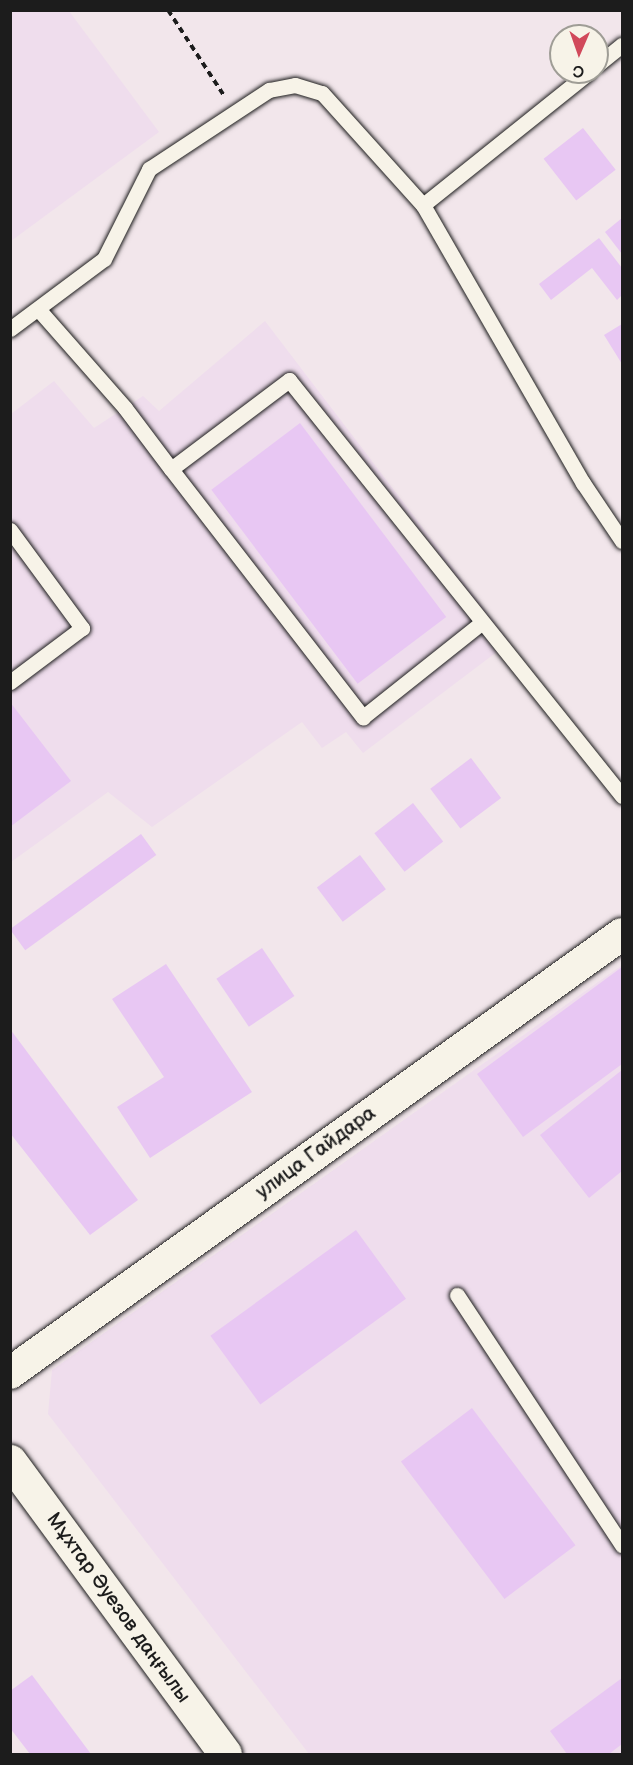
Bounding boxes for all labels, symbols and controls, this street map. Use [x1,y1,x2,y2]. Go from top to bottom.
north arrow [549,24,609,84]
text: С [573,61,584,80]
street label: улица Гайдара [251,1102,381,1204]
street label: Мұхтар Әуезов даңғылы [41,1508,195,1708]

